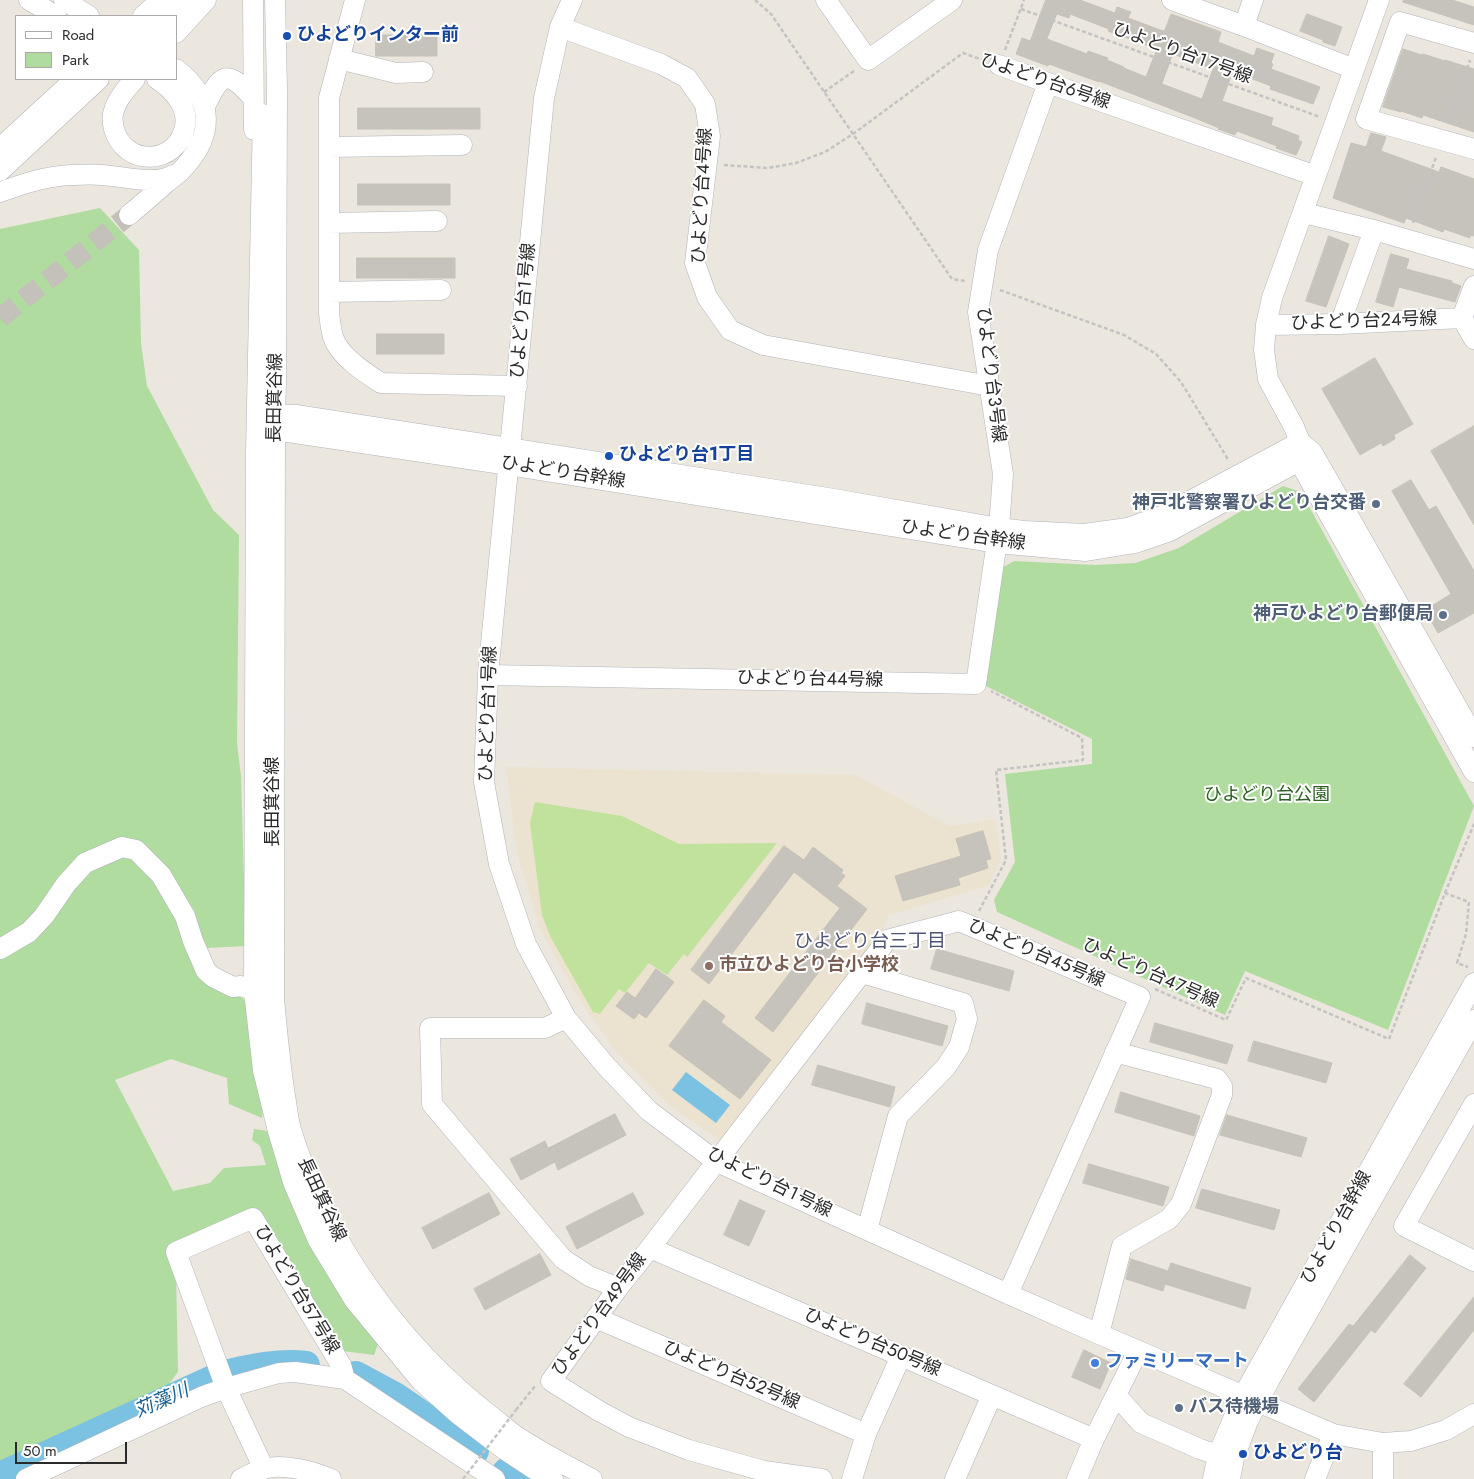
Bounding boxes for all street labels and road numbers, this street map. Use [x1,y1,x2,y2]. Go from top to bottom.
street label: ひよどり台１７号線 [1109,19,1255,89]
street label: ひよどり台６号線 [977,50,1113,114]
street label: ひよどり台４号線 [689,127,717,265]
street label: ひよどり台１号線 [507,242,541,380]
street label: ひよどり台３号線 [971,306,1009,444]
street label: ひよどり台２４号線 [1290,309,1438,335]
street label: 長田箕谷線 [264,353,288,443]
street label: ひよどり台幹線 [499,452,627,494]
street label: ひよどり台幹線 [899,517,1027,555]
street label: ひよどり台１号線 [476,645,502,783]
street label: ひよどり台４４号線 [736,668,884,692]
street label: 長田箕谷線 [263,757,285,847]
street label: ひよどり台４５号線 [964,915,1108,993]
street label: ひよどり台４７号線 [1079,934,1221,1014]
street label: ひよどり台１号線 [703,1143,835,1223]
street label: 長田箕谷線 [292,1155,350,1245]
street label: ひよどり台幹線 [1297,1168,1377,1288]
street label: ひよどり台５７号線 [249,1221,343,1359]
street label: ひよどり台４９号線 [548,1249,652,1381]
street label: ひよどり台５０号線 [800,1304,944,1382]
street label: ひよどり台５２号線 [659,1337,803,1415]

